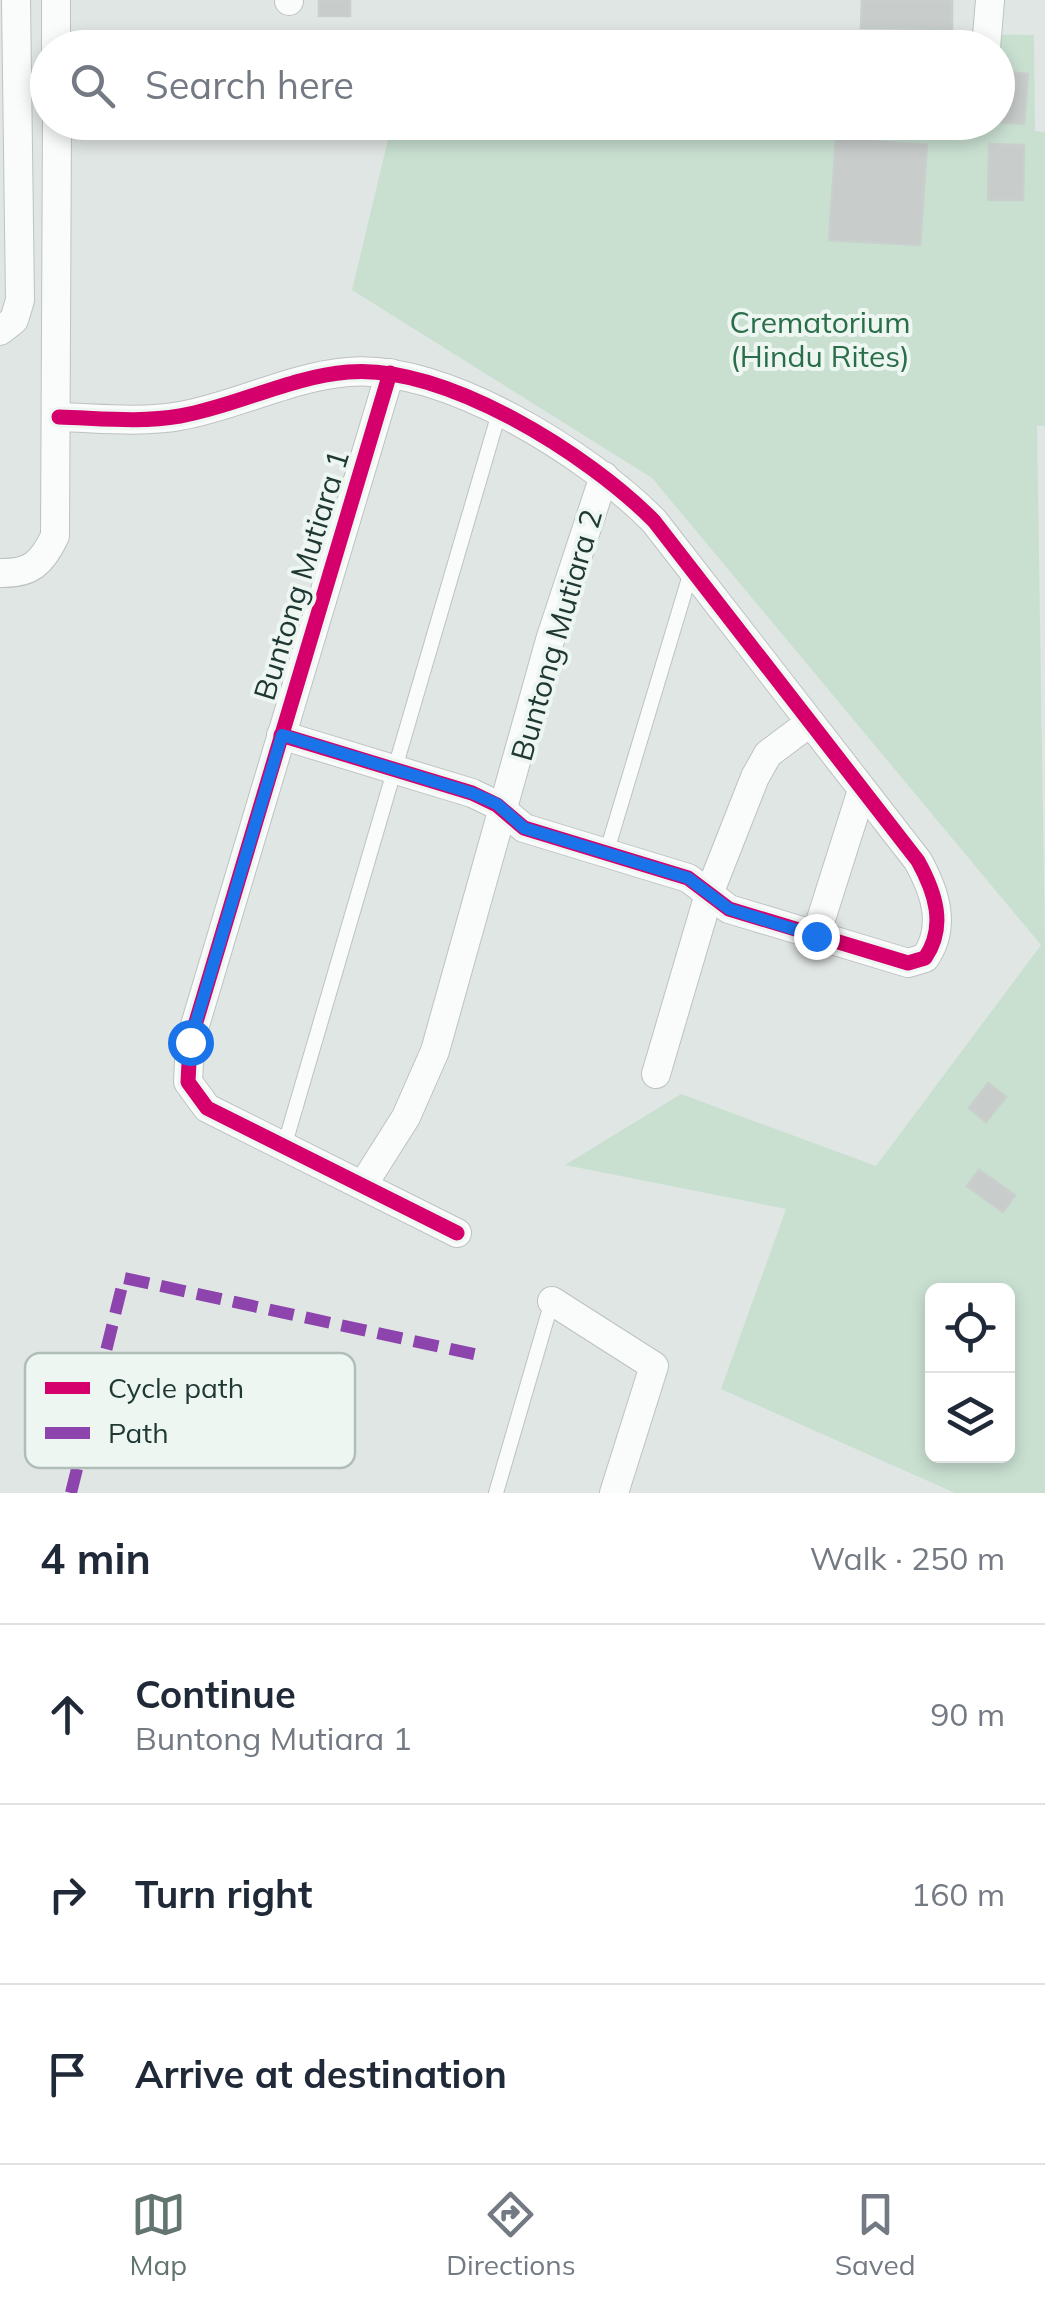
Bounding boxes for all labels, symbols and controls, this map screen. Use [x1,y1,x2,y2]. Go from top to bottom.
search box [30,30,1015,140]
icon: search [65,58,120,113]
text: Search here [145,61,354,109]
park label: Crematorium (Hindu Rites) [729,303,911,375]
street label: Buntong Mutiara 1 [245,445,357,705]
street label: Buntong Mutiara 2 [502,505,610,765]
route end [794,914,840,960]
route start [168,1020,214,1066]
map controls [925,1283,1015,1463]
button: locate [925,1283,1015,1373]
legend [25,1353,355,1468]
text: Cycle path [108,1370,244,1405]
button: layers [925,1373,1015,1463]
text: Path [108,1415,169,1450]
text: 4 min [40,1532,151,1585]
text: Walk · 250 m [810,1538,1005,1578]
text: Continue [135,1670,296,1718]
icon: ahead [40,1687,95,1742]
text: 90 m [930,1694,1005,1734]
text: Buntong Mutiara 1 [135,1718,412,1758]
icon: right [40,1867,95,1922]
text: Turn right [135,1870,312,1918]
text: 160 m [911,1874,1005,1914]
icon: arrive [40,2047,95,2102]
text: Arrive at destination [135,2050,507,2098]
tab: Map [130,2187,187,2282]
tab: Directions [446,2187,576,2282]
tab: Saved [835,2187,915,2282]

